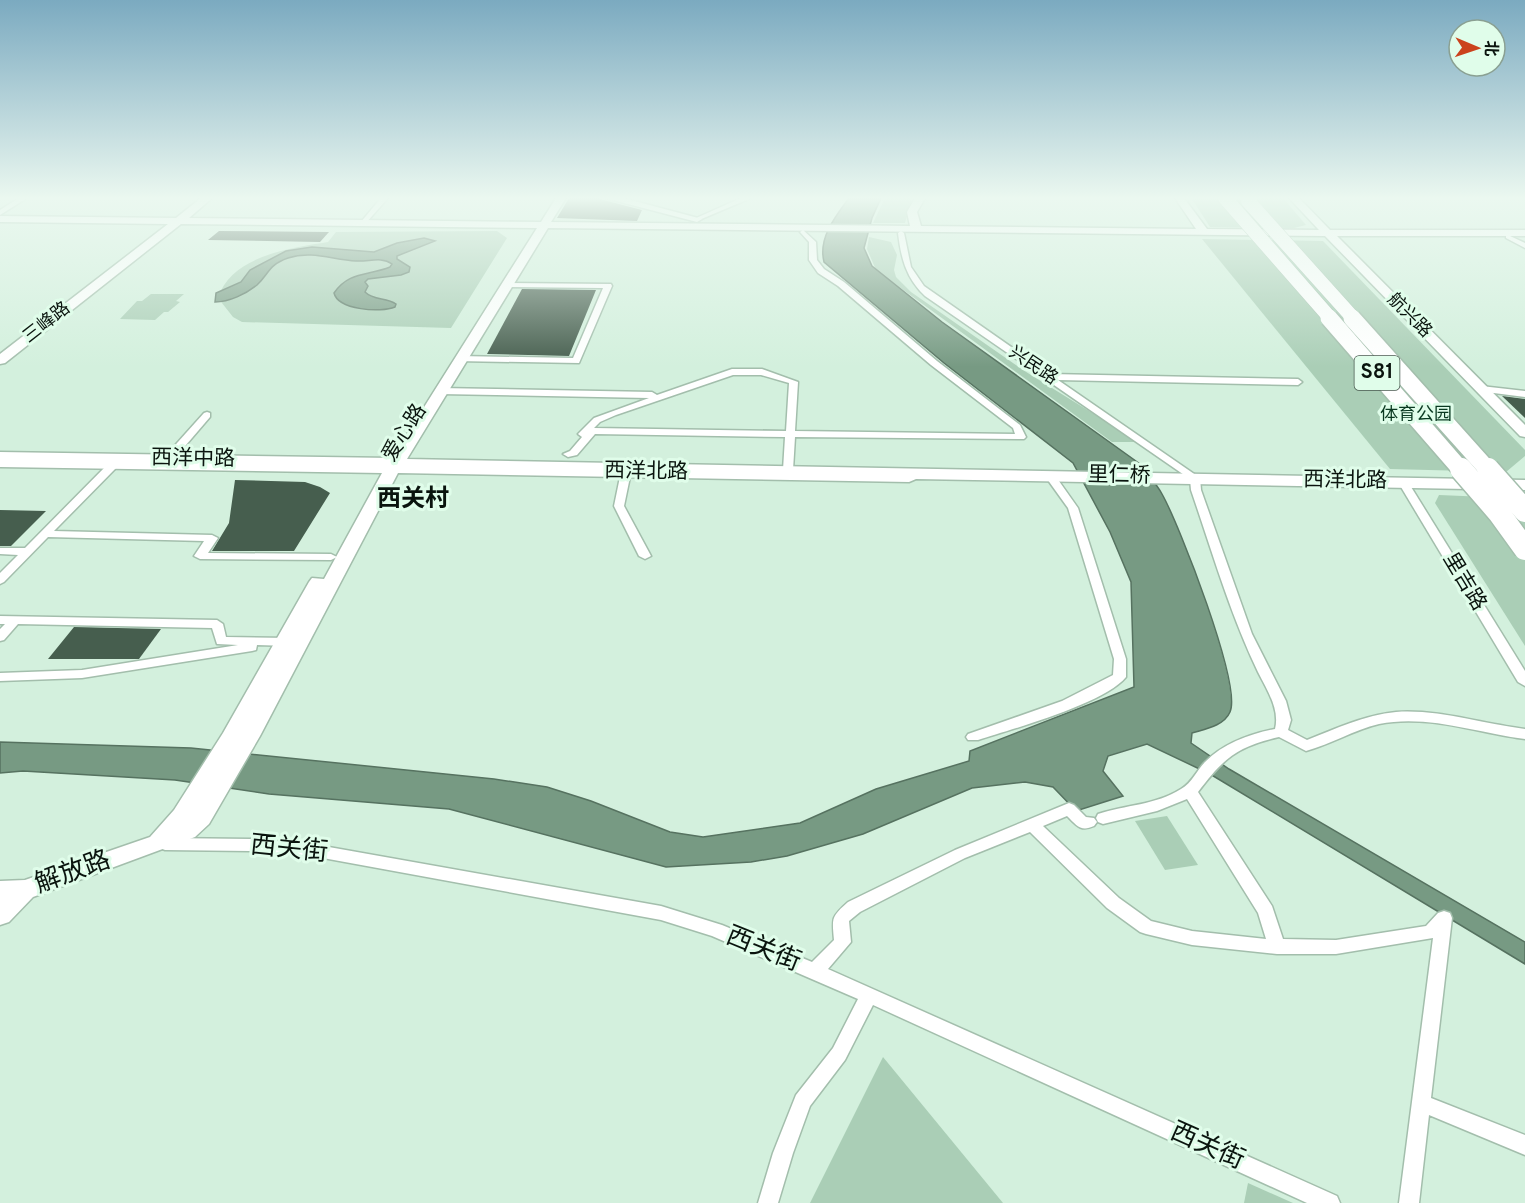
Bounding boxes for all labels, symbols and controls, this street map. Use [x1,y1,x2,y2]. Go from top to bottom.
north arrow [1447,18,1507,78]
text: 北 [1480,40,1500,57]
street label: 航兴路 [1382,289,1436,343]
street label: 三峰路 [19,297,75,349]
street label: 兴民路 [1004,341,1062,391]
road number: S81 [1354,356,1400,390]
street label: 爱心路 [377,399,433,467]
park label: 体育公园 [1380,404,1452,427]
street label: 西洋中路 [151,445,235,473]
street label: 西洋北路 [604,458,688,486]
street label: 里仁桥 [1087,462,1151,490]
street label: 西洋北路 [1303,467,1387,495]
district label: 西关村 [377,485,449,515]
street label: 里吉路 [1436,548,1492,616]
street label: 西关街 [248,830,330,870]
street label: 解放路 [31,844,115,902]
street label: 西关街 [721,920,805,980]
street label: 西关街 [1165,1116,1249,1178]

